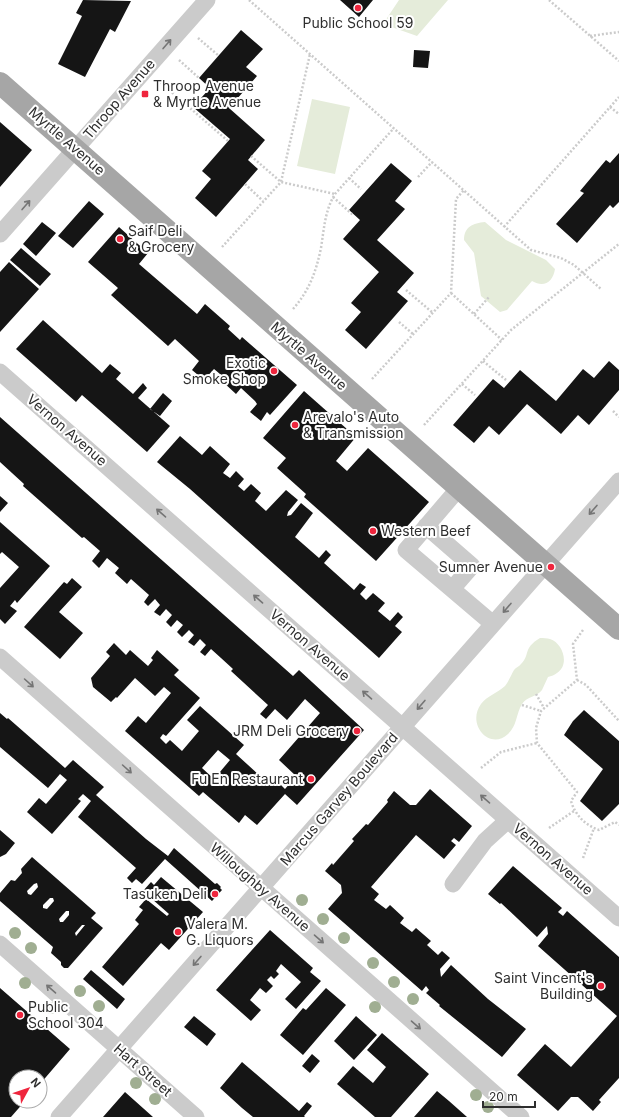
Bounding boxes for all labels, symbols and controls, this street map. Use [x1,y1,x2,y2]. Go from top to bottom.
marker: Public School 59 [353,3,363,13]
place label: Public School 59 [302,14,414,31]
one-way arrow [163,39,172,50]
street label: Throop Avenue [79,55,158,142]
place label: Throop Avenue & Myrtle Avenue [153,77,261,110]
marker: Throop Avenue & Myrtle Avenue [140,89,150,99]
street label: Myrtle Avenue [26,103,109,178]
one-way arrow [21,200,30,210]
place label: Saif Deli & Grocery [128,222,194,255]
marker: Saif Deli & Grocery [115,234,125,244]
street label: Myrtle Avenue [268,318,351,393]
place label: Exotic Smoke Shop [183,354,266,387]
marker: Exotic Smoke Shop [269,366,279,376]
street label: Vernon Avenue [24,390,111,469]
place label: Arevalo's Auto & Transmission [303,408,403,441]
marker: Arevalo's Auto & Transmission [290,420,300,430]
one-way arrow [589,505,598,516]
one-way arrow [156,509,166,518]
place label: Western Beef [381,522,471,539]
marker: Western Beef [368,526,378,536]
place label: Sumner Avenue [439,558,543,575]
marker: Sumner Avenue [546,562,556,572]
one-way arrow [253,595,264,604]
one-way arrow [503,603,512,613]
street label: Vernon Avenue [267,605,354,684]
one-way arrow [24,679,34,688]
one-way arrow [361,690,372,699]
one-way arrow [417,700,426,711]
place label: JRM Deli Grocery [233,722,349,739]
marker: JRM Deli Grocery [352,726,362,736]
street label: Marcus Garvey Boulevard [276,729,401,869]
one-way arrow [121,765,132,774]
place label: Fu En Restaurant [191,770,303,787]
marker: Fu En Restaurant [306,774,316,784]
one-way arrow [480,795,490,804]
street label: Vernon Avenue [510,819,597,898]
street label: Willoughby Avenue [207,839,314,935]
place label: Tasuken Deli [123,885,207,902]
marker: Tasuken Deli [210,889,220,899]
place label: Valera M. G. Liquors [186,915,254,948]
marker: Valera M. G. Liquors [173,927,183,937]
one-way arrow [313,934,324,943]
one-way arrow [192,955,201,966]
place label: Saint Vincent's Building [494,969,593,1002]
marker: Saint Vincent's Building [596,981,606,991]
one-way arrow [46,985,56,994]
place label: Public School 304 [28,998,104,1031]
marker: Public School 304 [15,1010,25,1020]
one-way arrow [411,1020,421,1029]
street label: Hart Street [111,1040,176,1100]
north arrow [8,1069,48,1109]
text: N [28,1075,44,1090]
scale bar [483,1083,535,1109]
text: 20 m [489,1089,518,1104]

